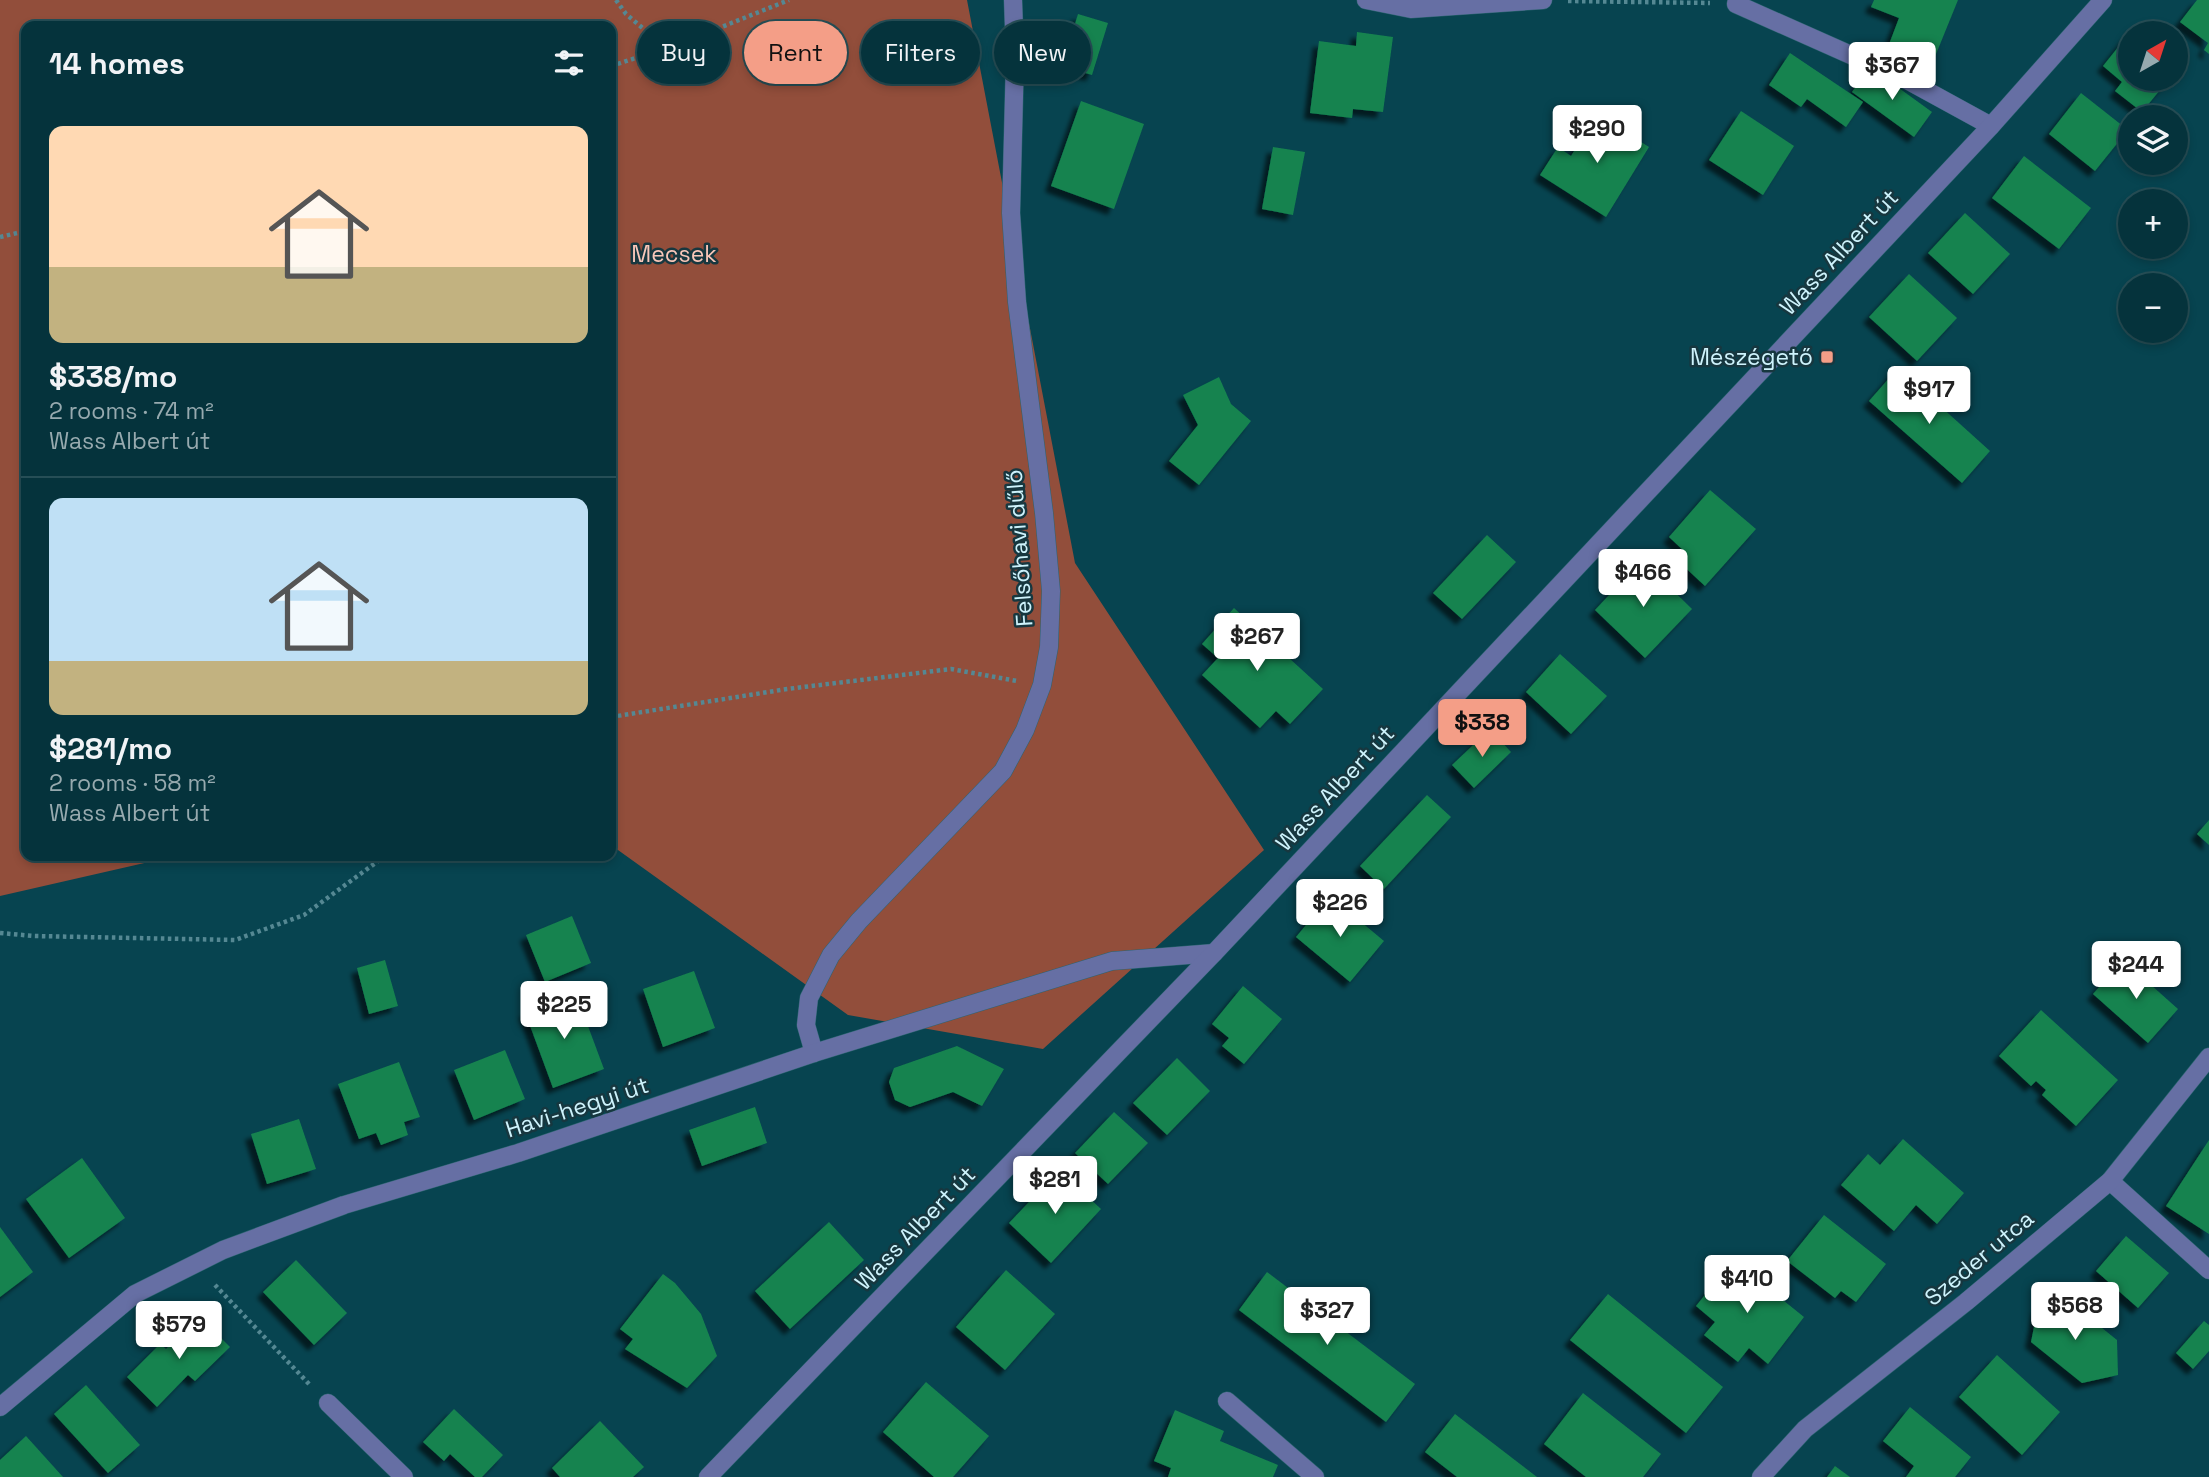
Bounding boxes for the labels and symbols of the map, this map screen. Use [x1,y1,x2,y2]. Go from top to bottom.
north arrow [2118,21,2188,91]
pin: $367 [1851,42,1933,102]
pin: $290 [1556,106,1638,165]
street label: Wass Albert út [1773,183,1905,321]
park label: Mecsek [631,239,717,269]
place label: Mészégető [1690,342,1813,372]
marker: Mészégető [1819,349,1835,365]
pin: $917 [1888,366,1970,426]
street label: Felsőhavi dűlő [999,469,1039,627]
pin: $466 [1602,550,1684,609]
pin: $267 [1216,614,1298,673]
pin: $338 [1441,700,1523,759]
street label: Wass Albert út [1269,719,1401,857]
pin: $226 [1299,880,1381,939]
pin: $244 [2095,942,2177,1001]
pin: $225 [523,982,605,1041]
street label: Havi-hegyi út [502,1070,652,1144]
pin: $281 [1014,1156,1096,1216]
street label: Wass Albert út [848,1160,982,1296]
street label: Szeder utca [1918,1204,2040,1312]
pin: $410 [1706,1256,1788,1315]
pin: $568 [2034,1282,2116,1342]
pin: $327 [1286,1288,1368,1347]
pin: $579 [138,1302,220,1361]

